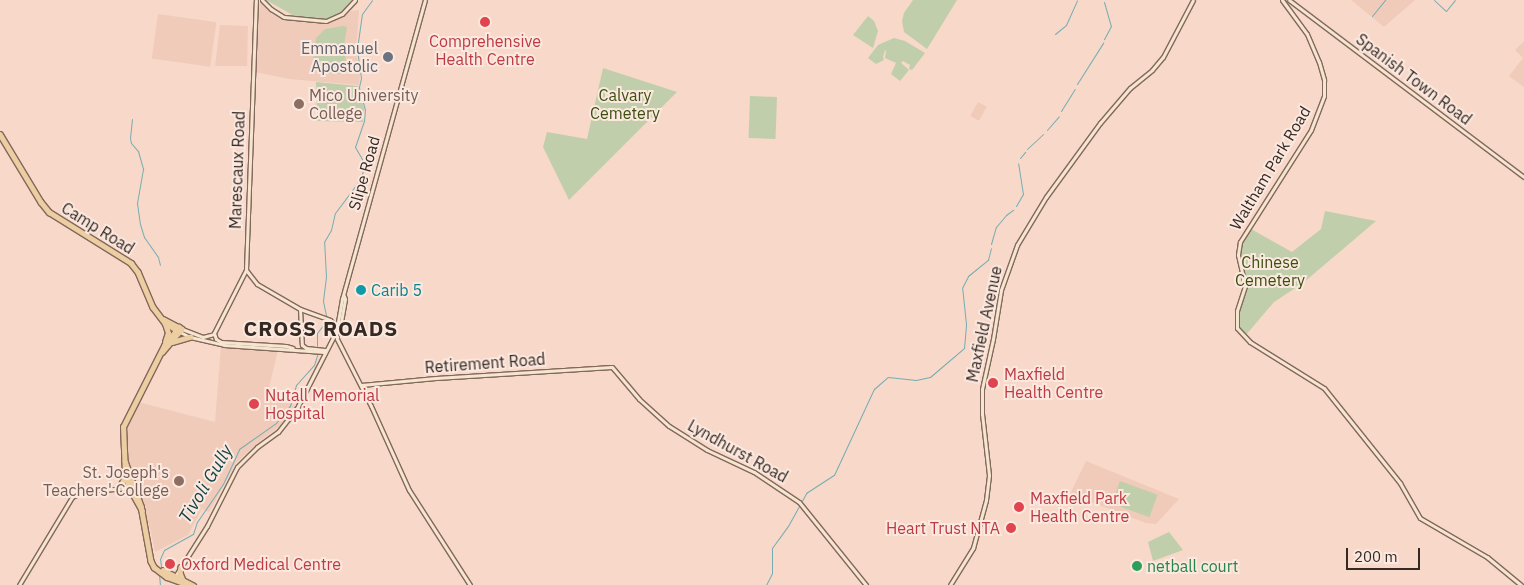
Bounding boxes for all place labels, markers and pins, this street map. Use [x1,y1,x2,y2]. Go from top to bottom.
marker: Comprehensive Health Centre [478,15,492,29]
place label: Comprehensive Health Centre [429,31,541,69]
place label: Emmanuel Apostolic [301,38,378,76]
marker: Emmanuel Apostolic [382,51,394,63]
place label: Mico University College [309,85,418,123]
marker: Mico University College [293,98,305,110]
place label: Carib 5 [371,280,422,300]
marker: Carib 5 [355,284,367,296]
place label: Maxfield Health Centre [1004,364,1103,402]
marker: Maxfield Health Centre [986,376,1000,390]
place label: Nutall Memorial Hospital [265,385,379,423]
marker: Nutall Memorial Hospital [247,397,261,411]
place label: St. Joseph's Teachers' College [43,462,169,500]
marker: St. Joseph's Teachers' College [173,475,185,487]
place label: Maxfield Park Health Centre [1030,488,1129,526]
marker: Maxfield Park Health Centre [1012,500,1026,514]
place label: Heart Trust NTA [886,518,1000,538]
marker: Heart Trust NTA [1004,521,1018,535]
place label: Oxford Medical Centre [181,554,341,574]
place label: netball court [1147,556,1238,576]
marker: Oxford Medical Centre [163,557,177,571]
marker: netball court [1131,560,1143,572]

